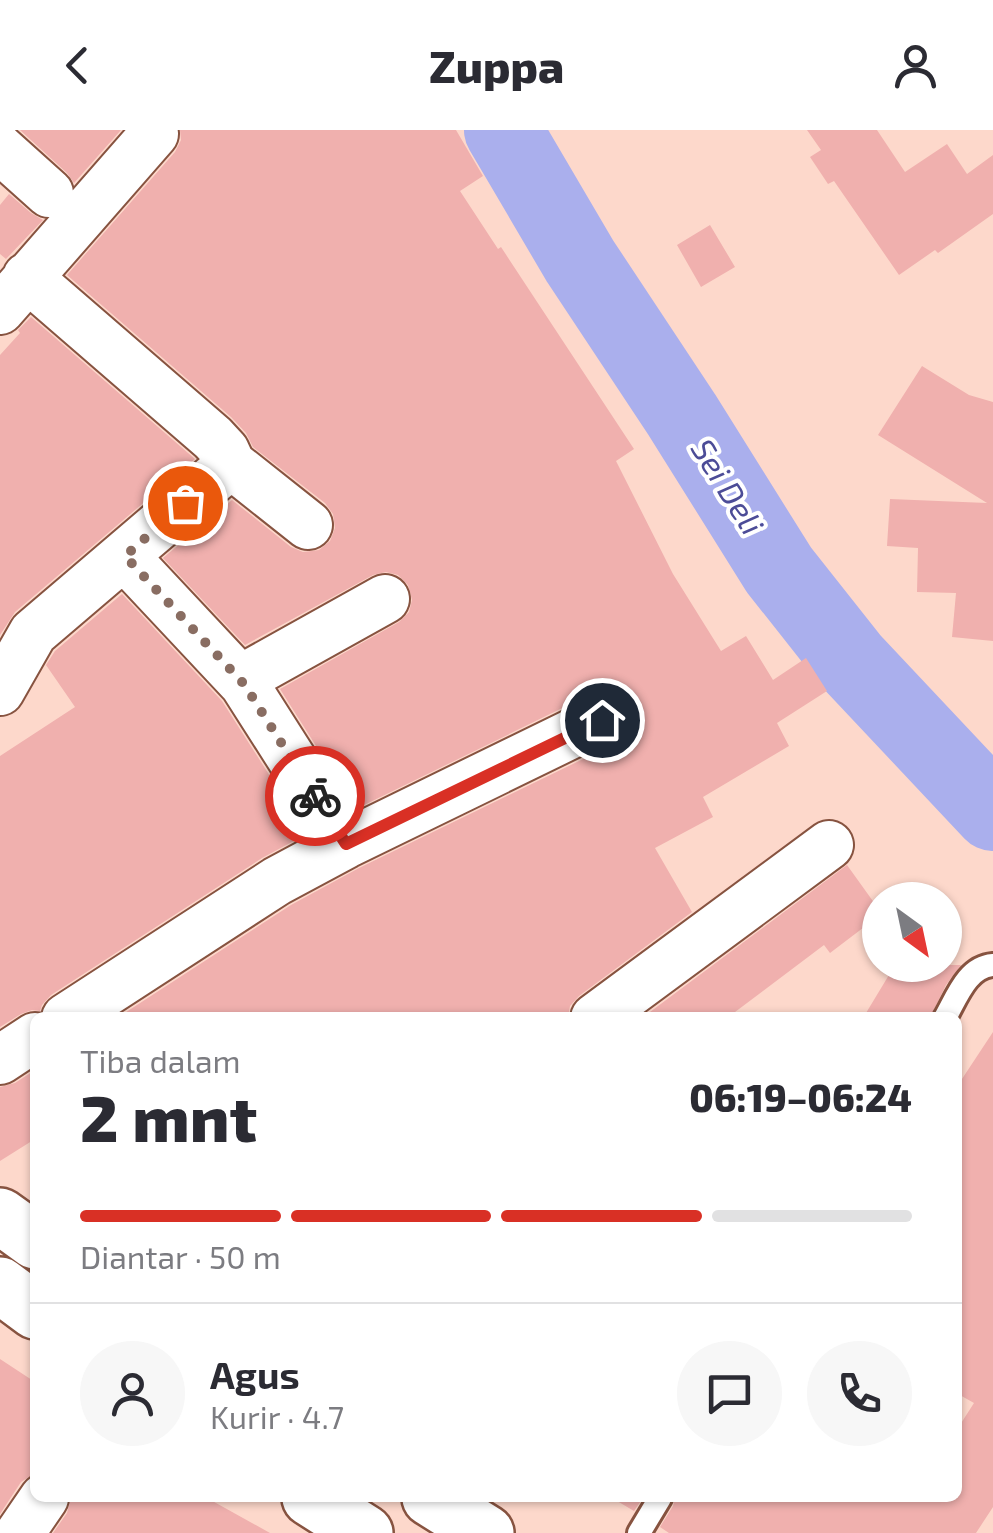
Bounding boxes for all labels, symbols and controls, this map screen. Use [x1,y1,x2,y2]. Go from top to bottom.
icon: back [50,38,105,93]
text: Zuppa [429,38,564,92]
icon: person [888,38,943,93]
water label: Sei Deli [685,431,773,541]
pin [143,461,228,546]
icon: bag [158,476,213,531]
pin [560,678,645,763]
icon: home [575,693,630,748]
courier [265,746,365,846]
icon: bike [288,769,343,824]
north arrow [862,882,962,982]
map controls [862,882,962,982]
text: Tiba dalam [80,1041,240,1079]
text: 06:19–06:24 [689,1074,912,1120]
text: 2 mnt [80,1077,257,1155]
text: Diantar · 50 m [80,1237,281,1275]
button: person [80,1341,185,1446]
button: chat [677,1341,782,1446]
button: phone [807,1341,912,1446]
text: Agus [210,1351,300,1397]
text: Kurir · 4.7 [210,1397,344,1435]

